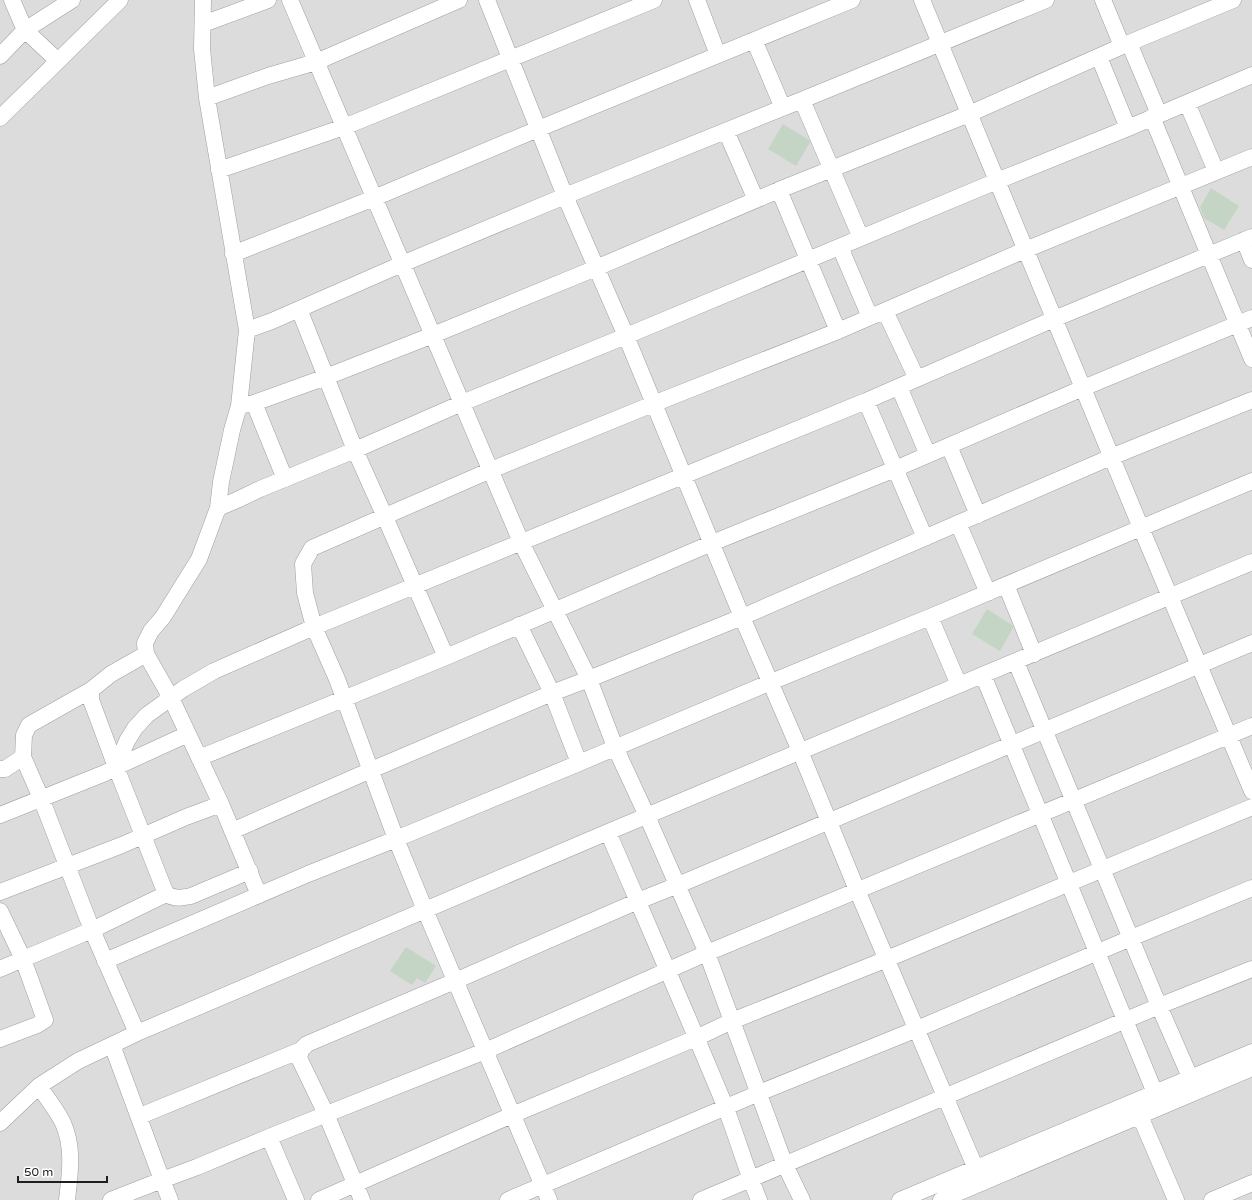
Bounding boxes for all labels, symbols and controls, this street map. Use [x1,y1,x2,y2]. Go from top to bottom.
scale bar [18,1158,107,1184]
text: 50 m [24,1165,53,1179]

